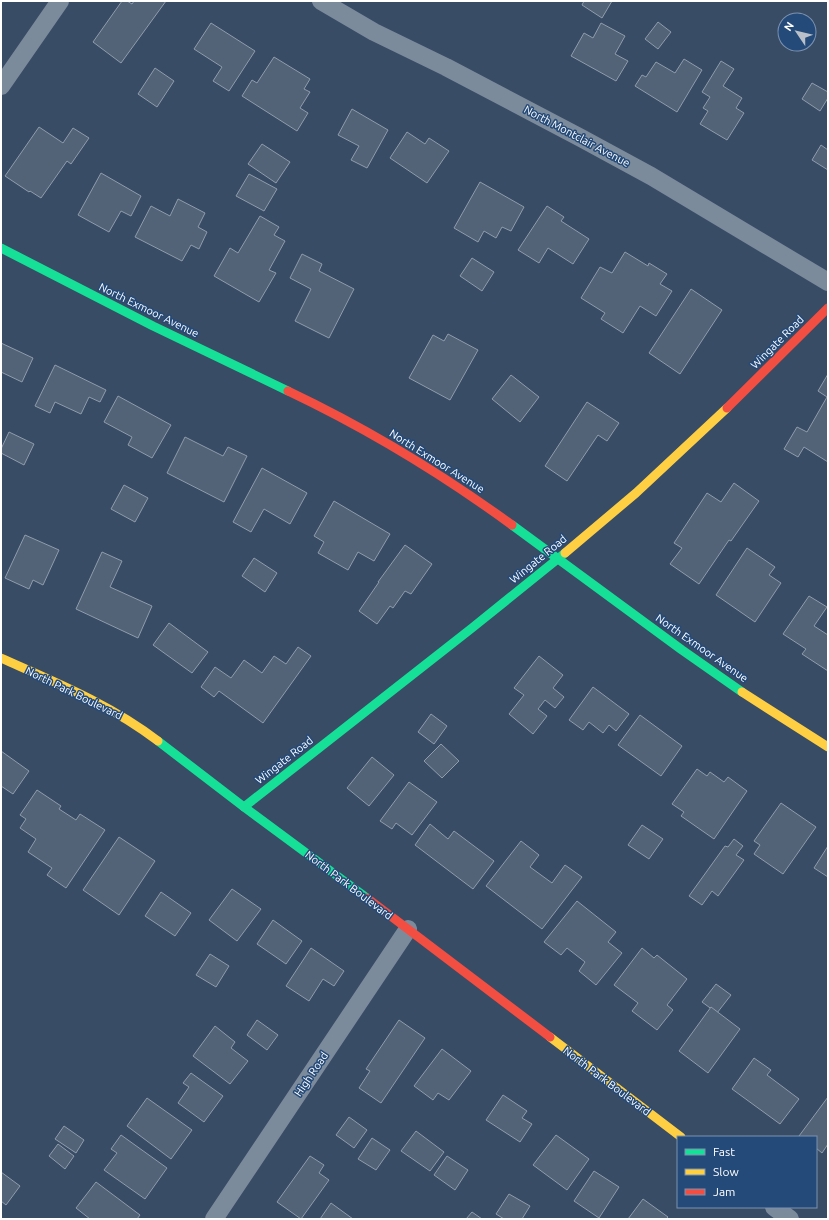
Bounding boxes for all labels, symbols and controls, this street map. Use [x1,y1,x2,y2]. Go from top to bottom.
north arrow [777,12,817,52]
text: N [782,19,796,33]
street label: North Montclair Avenue [522,103,632,169]
street label: North Exmoor Avenue [97,281,201,339]
street label: Wingate Road [748,313,806,371]
street label: North Exmoor Avenue [387,427,487,495]
street label: Wingate Road [507,532,569,586]
street label: North Exmoor Avenue [654,612,750,684]
street label: North Park Boulevard [24,664,124,722]
street label: Wingate Road [253,734,315,786]
street label: North Park Boulevard [303,848,395,922]
street label: North Park Boulevard [561,1044,653,1118]
street label: High Road [292,1050,330,1098]
legend [677,1136,817,1208]
text: Fast [713,1145,735,1158]
text: Slow [713,1165,739,1178]
text: Jam [713,1185,735,1198]

